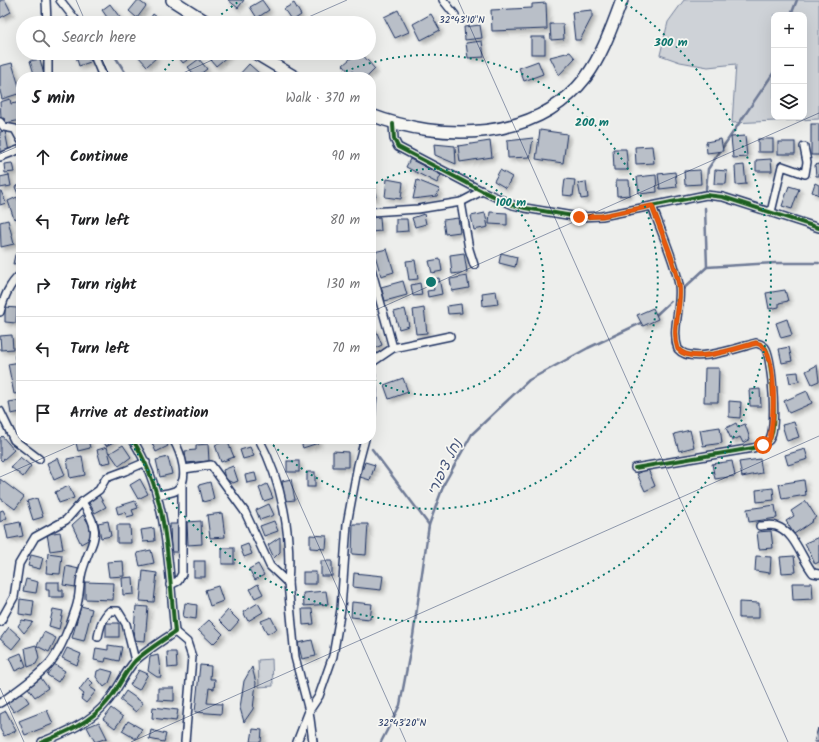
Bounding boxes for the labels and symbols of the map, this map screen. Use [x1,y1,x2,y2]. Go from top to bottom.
text: 32°43'10"N [439,12,485,28]
text: 300 m [653,33,688,52]
text: 200 m [575,113,609,132]
text: 100 m [496,193,526,212]
route end [570,208,588,226]
centre of rings [424,275,438,289]
water label: נחל ציפורי [422,435,468,499]
route start [754,436,772,454]
text: 32°43'20"N [378,715,426,731]

